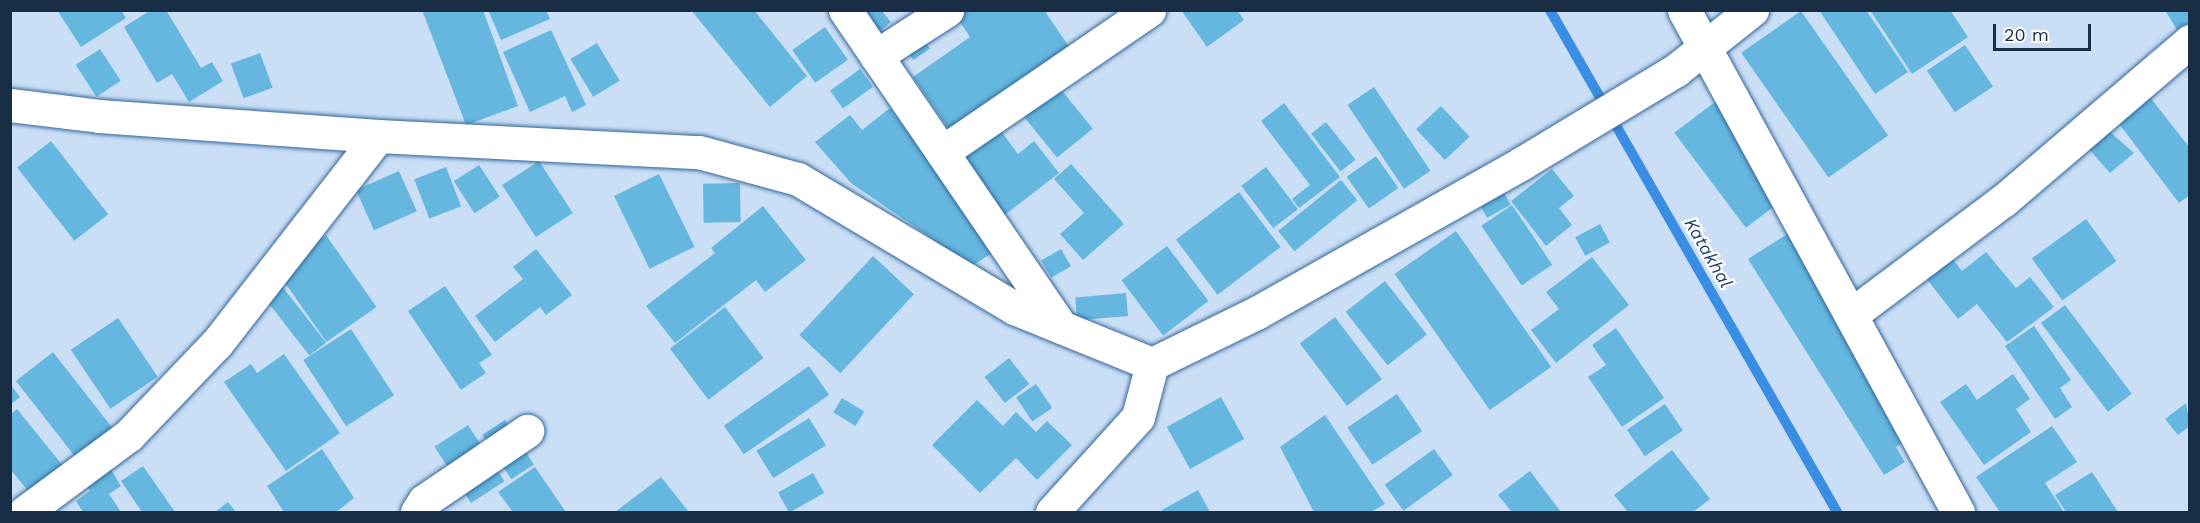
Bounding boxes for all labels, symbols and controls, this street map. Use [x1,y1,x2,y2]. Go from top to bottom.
scale bar [1996,12,2094,50]
text: 20 m [2004,24,2049,45]
water label: Katakhal [1679,214,1737,292]

